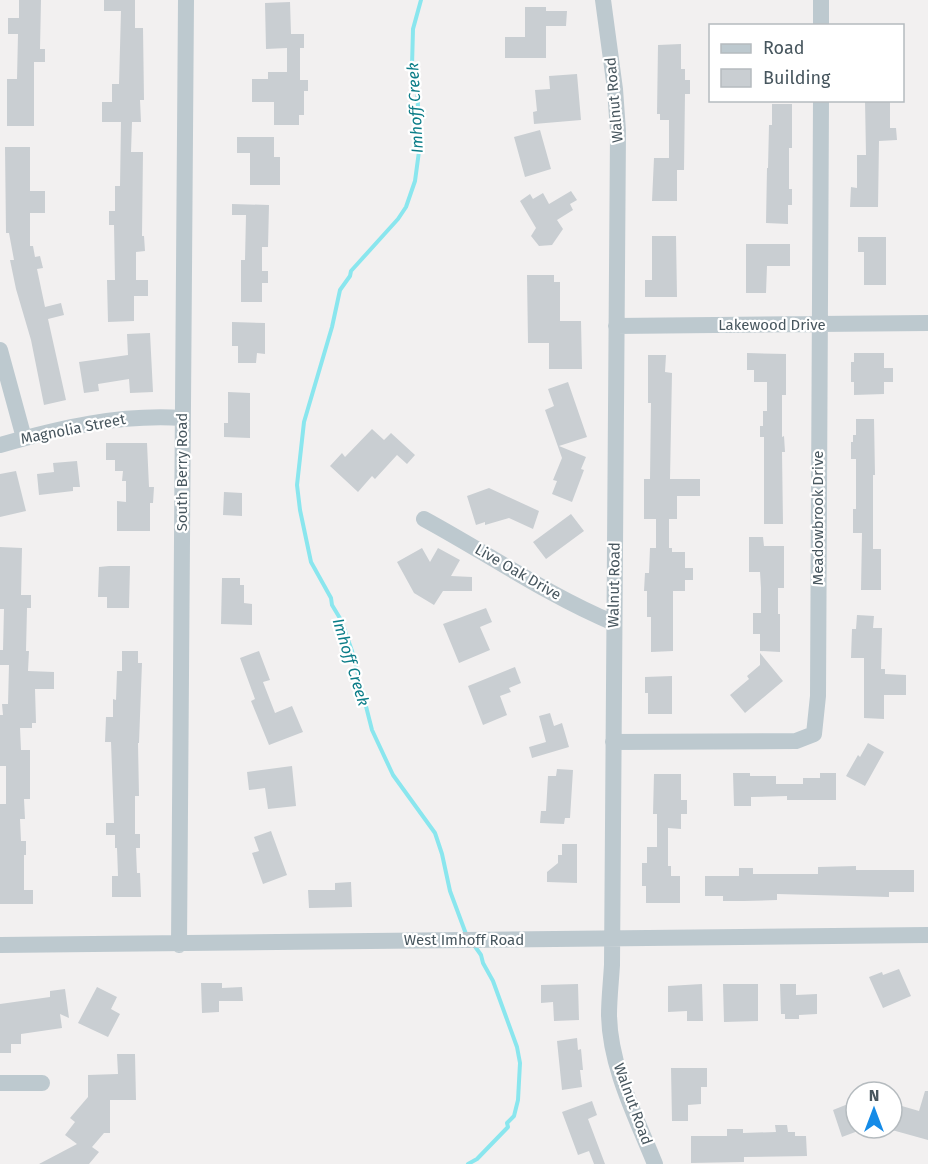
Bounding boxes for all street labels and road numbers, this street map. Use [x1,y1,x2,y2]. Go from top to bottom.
street label: Walnut Road [601,56,627,144]
street label: Lakewood Drive [718,316,826,334]
street label: Magnolia Street [19,410,128,448]
street label: South Berry Road [173,413,191,531]
street label: Meadowbrook Drive [809,451,827,585]
street label: Live Oak Drive [472,540,564,604]
street label: Walnut Road [604,542,624,628]
street label: West Imhoff Road [404,931,524,949]
street label: Walnut Road [610,1061,656,1147]

